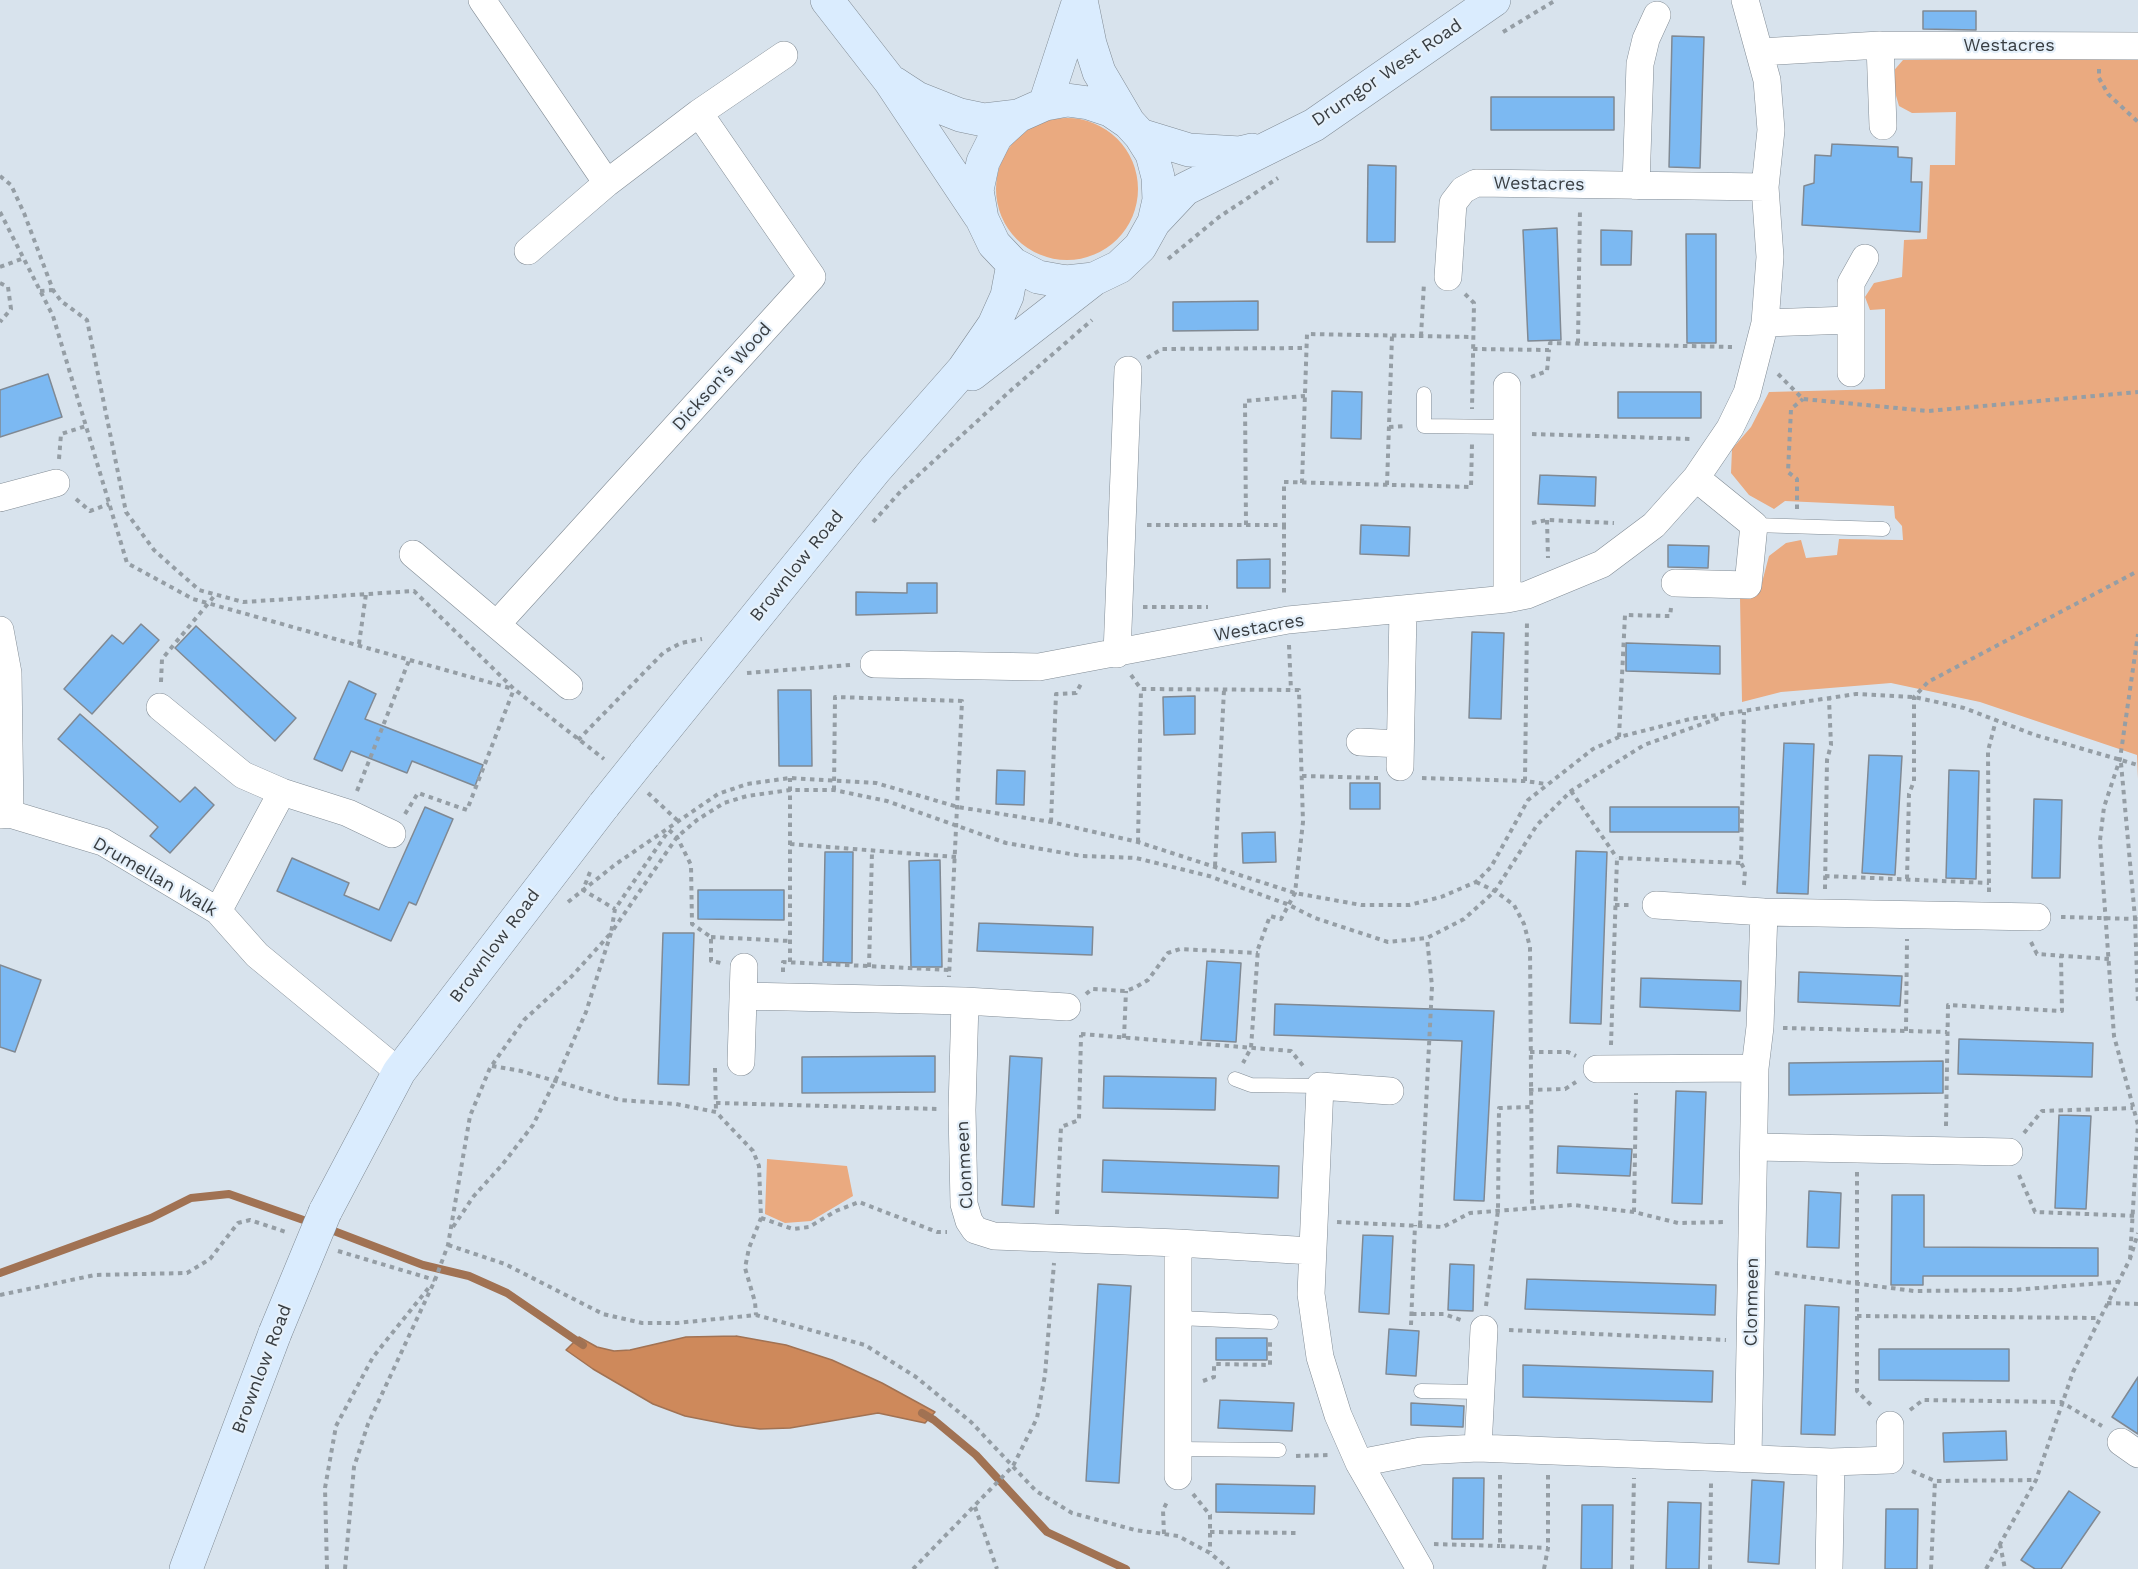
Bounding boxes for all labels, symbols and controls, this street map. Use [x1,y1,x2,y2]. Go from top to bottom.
street label: Drumgor West Road [1308,15,1466,131]
street label: Westacres [1963,35,2055,57]
street label: Westacres [1493,172,1585,196]
street label: Dickson's Wood [668,319,776,435]
street label: Brownlow Road [746,506,848,626]
street label: Westacres [1212,609,1306,647]
street label: Drumellan Walk [89,833,221,921]
street label: Brownlow Road [445,885,545,1007]
street label: Clonmeen [952,1120,978,1210]
street label: Clonmeen [1740,1257,1764,1347]
street label: Brownlow Road [227,1301,297,1437]

